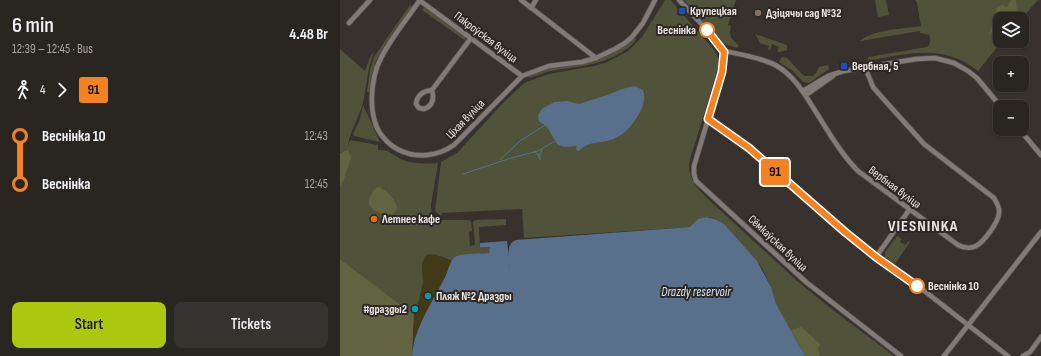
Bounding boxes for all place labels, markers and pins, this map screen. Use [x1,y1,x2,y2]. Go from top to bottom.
place label: Крупецкая [690,4,737,19]
marker: Крупецкая [677,6,687,16]
place label: Дзіцячы сад №32 [766,6,841,21]
marker: Дзіцячы сад №32 [753,8,763,18]
marker: Веснінка [699,22,715,38]
place label: Веснінка [657,23,696,38]
place label: Вербная, 5 [852,59,898,74]
marker: Вербная, 5 [839,61,849,71]
place label: Летнее кафе [381,212,440,227]
marker: Летнее кафе [369,214,379,224]
marker: Веснінка 10 [909,278,925,294]
place label: Веснінка 10 [928,279,979,294]
place label: Пляж №2 Дразды [436,289,512,304]
marker: Пляж №2 Дразды [423,291,433,301]
place label: #дразды2 [363,302,407,317]
marker: #дразды2 [410,304,420,314]

